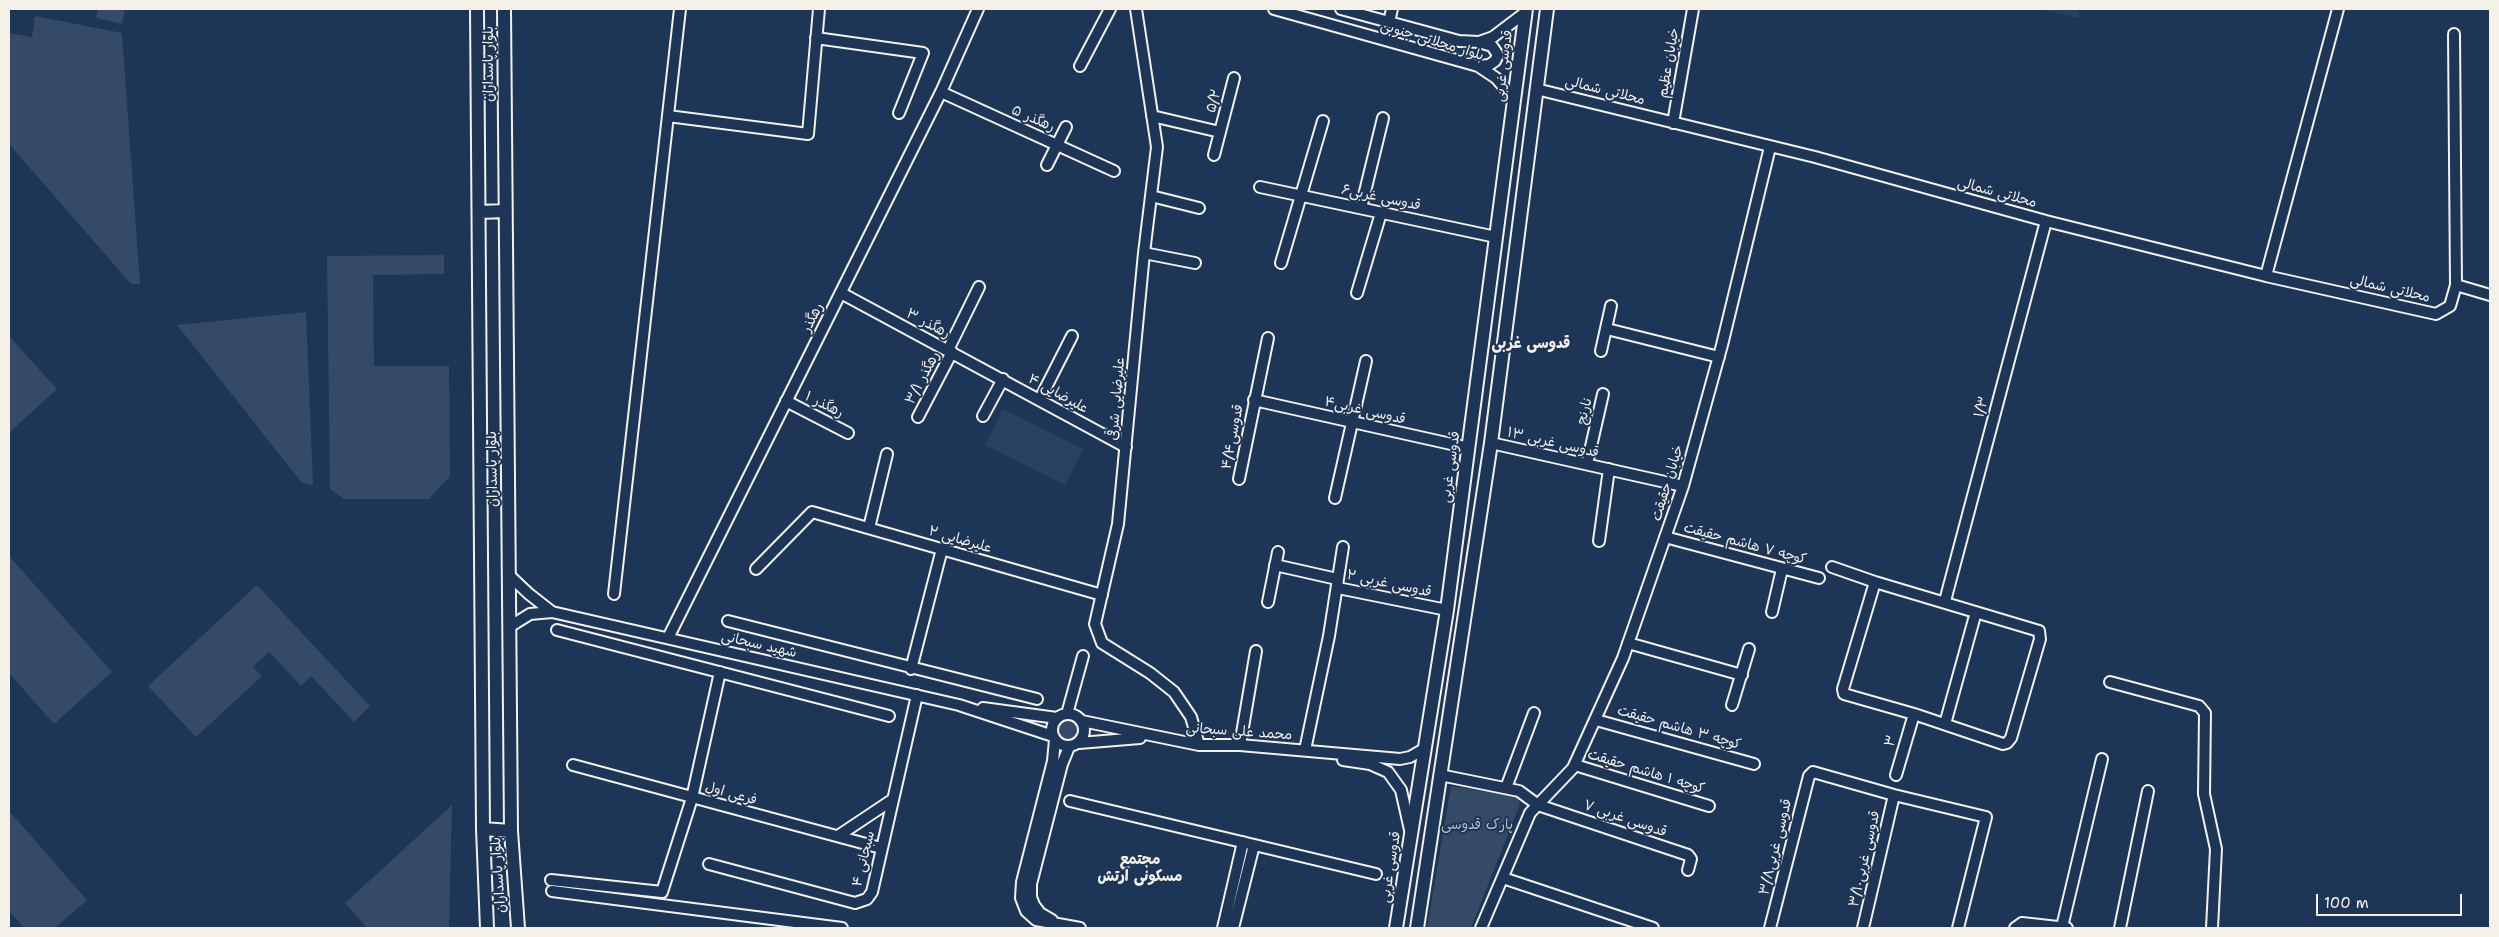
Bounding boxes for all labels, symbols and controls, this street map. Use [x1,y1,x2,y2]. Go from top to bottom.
street label: بلوار محلاتی جنوبی [1378,17,1486,65]
street label: بلوار پاسداران [481,26,497,102]
street label: خیابان عظیم [1655,27,1683,99]
street label: قدوسی غربی [1491,29,1517,103]
street label: محلاتی شمالی [1563,73,1647,109]
street label: ۵/۲ [1203,87,1225,115]
street label: ۵ رهگذر [1009,102,1057,136]
street label: محلاتی شمالی [1955,174,2039,212]
street label: قدوسی غربی۶ [1340,181,1422,215]
street label: محلاتی شمالی [2348,272,2432,306]
street label: رهگذر [798,300,828,336]
street label: ۳ رهگذر [903,305,953,343]
district label: قدوسی غربی [1492,335,1570,353]
street label: ۳/۱ رهگذر [902,349,944,407]
street label: علیرضایی شرقی [1105,357,1129,441]
street label: ۴ علیرضایی [1025,371,1091,417]
street label: ۱ رهگذر [802,388,846,422]
street label: قدوسی غربی۴ [1323,394,1407,428]
street label: ۱/۳ [1971,394,1993,420]
street label: نارنج [1574,396,1596,426]
street label: قدوسی۴/۴ [1218,403,1248,471]
street label: ۱۳ قدوسی غربی [1506,424,1600,462]
street label: قدوسی غربی [1438,430,1464,504]
street label: بلوار پاسداران [484,431,502,507]
street label: خیابان حقیقت [1648,443,1688,523]
street label: کوچه ۷ هاشم حقیقت [1682,520,1808,568]
street label: ۲ علیرضایی [926,523,994,557]
street label: ۲ قدوسی غربی [1345,567,1433,601]
street label: شهید سبحانی [720,628,798,662]
street label: کوچه ۳ هاشم حقیقت [1615,702,1743,754]
street label: محمد علی سبحانی [1185,720,1293,744]
street label: ۳ [1881,733,1901,749]
street label: کوچه ۱ هاشم حقیقت [1585,746,1707,798]
street label: فرعی اول [703,779,759,809]
street label: ۷ قدوسی غربی [1581,797,1669,841]
street label: قدوسی غربی۳/۸ [1756,797,1796,897]
street label: قدوسی غربی۳/۱۰ [1846,809,1884,909]
park label: پارک قدوسی [1441,817,1513,833]
street label: سبحانی ۴ [849,829,879,889]
street label: قدوسی غربی [1377,830,1405,904]
street label: بلوار پاسداران [488,836,510,914]
district label: مجتمع مسکونی ارتش [1098,851,1182,886]
scale bar [2319,884,2465,916]
text: 100 m [2324,893,2369,913]

